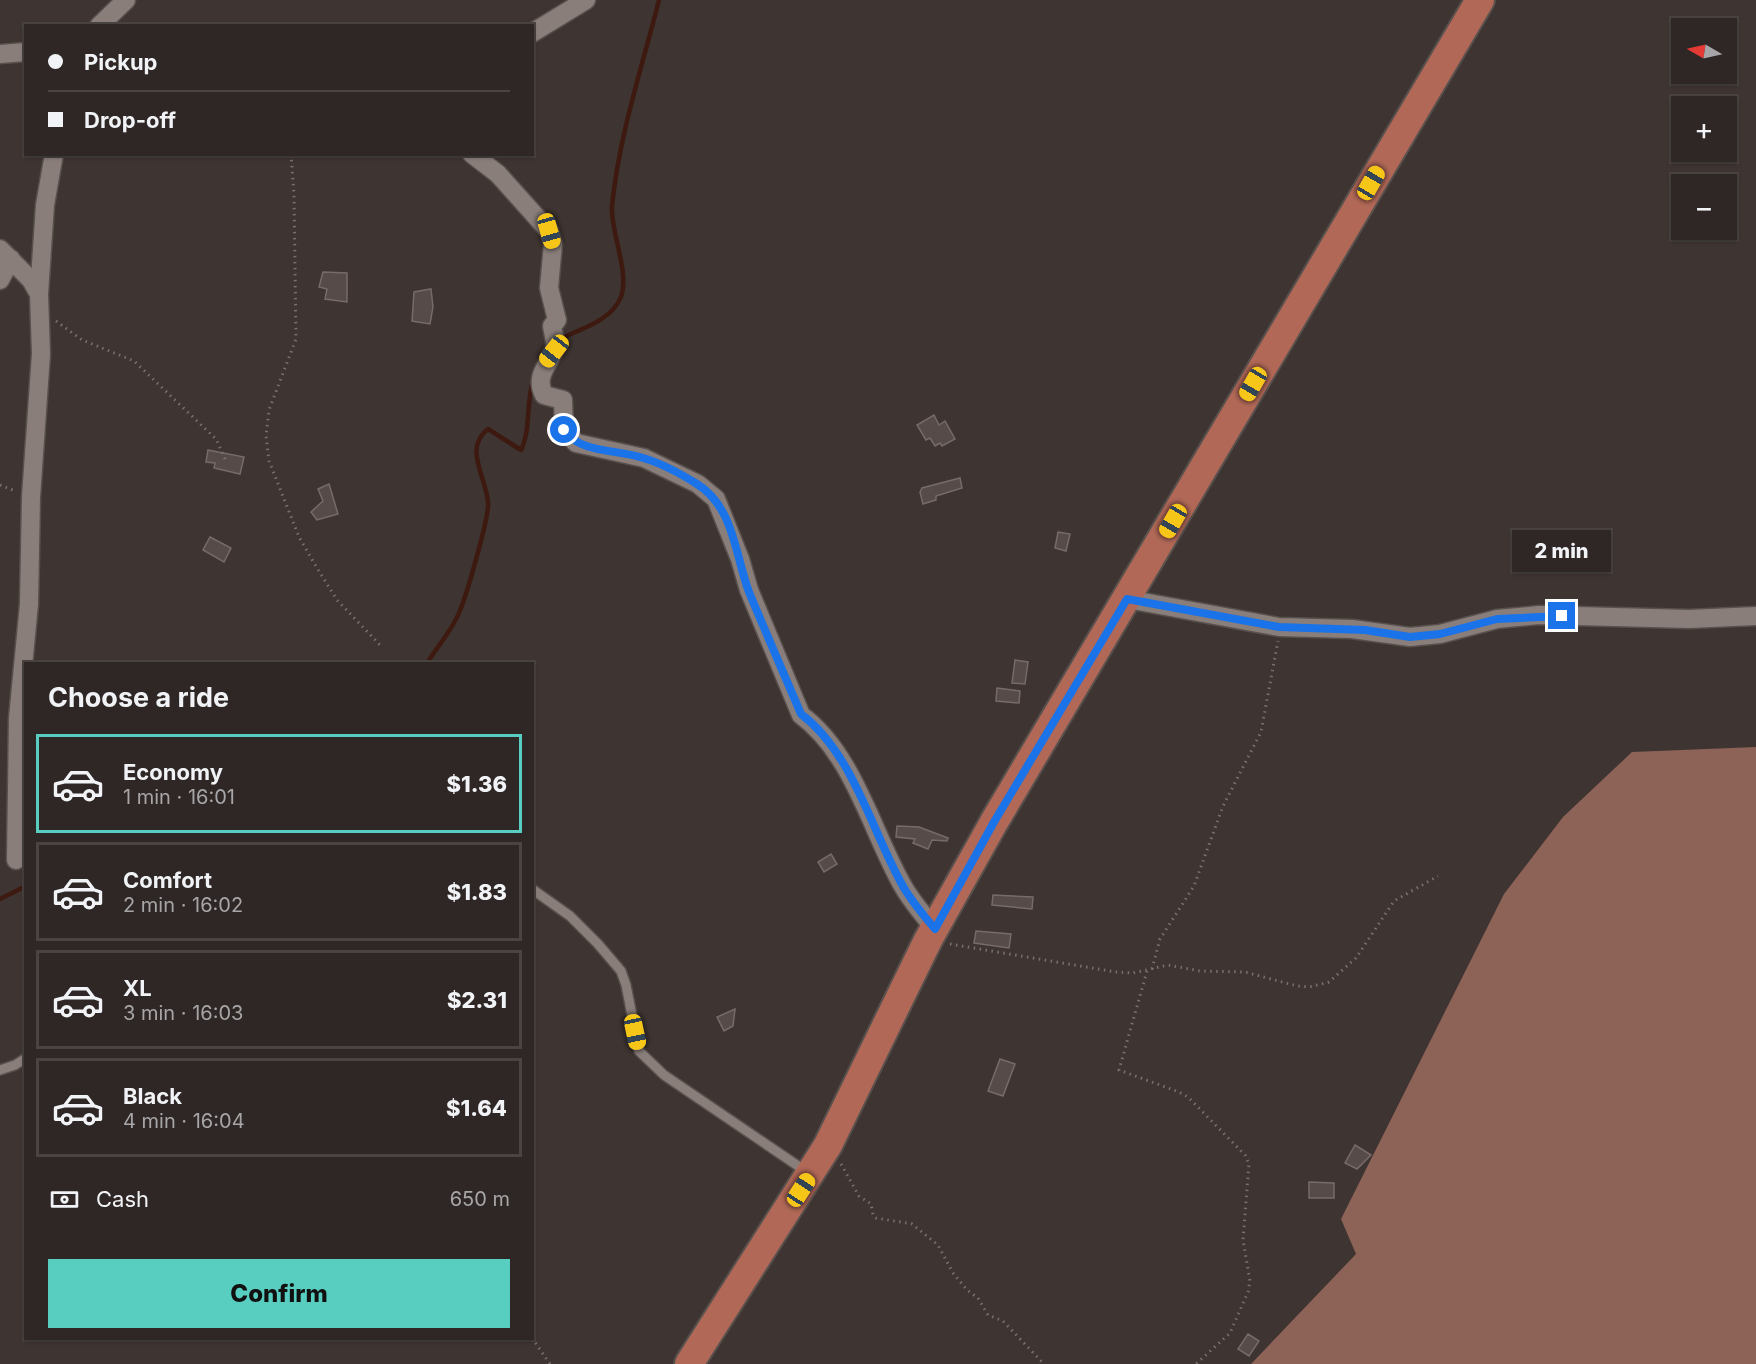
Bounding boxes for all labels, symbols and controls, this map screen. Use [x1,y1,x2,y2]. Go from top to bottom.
north arrow [1671,18,1737,84]
map controls [1671,18,1737,240]
text: Pickup [84,49,158,75]
button: + [1671,96,1737,162]
text: Drop-off [84,107,176,133]
car [1354,163,1388,203]
button: − [1671,174,1737,240]
car [535,211,563,251]
car [536,331,572,371]
car [1236,364,1270,404]
route start [550,416,577,443]
car [1156,501,1190,541]
callout: 2 min [1512,529,1612,571]
text: 2 min [1534,539,1589,563]
route end [1548,602,1575,629]
text: Choose a ride [48,681,229,714]
icon: car [51,757,105,811]
text: Economy [123,759,223,785]
text: $1.36 [446,771,507,797]
text: 1 min · 16:01 [123,785,235,809]
icon: car [51,865,105,919]
text: Comfort [123,867,212,893]
text: $1.83 [447,879,507,905]
text: 2 min · 16:02 [123,893,243,917]
icon: car [51,973,105,1027]
text: XL [123,975,152,1001]
text: $2.31 [447,987,507,1013]
text: 3 min · 16:03 [123,1001,243,1025]
car [622,1013,648,1051]
icon: car [51,1081,105,1135]
text: Black [123,1083,182,1109]
text: $1.64 [446,1095,507,1121]
text: 4 min · 16:04 [123,1109,245,1133]
car [784,1170,818,1210]
icon: cash [48,1183,81,1216]
text: Cash [96,1186,149,1212]
text: 650 m [450,1187,510,1211]
button: Confirm [48,1259,510,1328]

